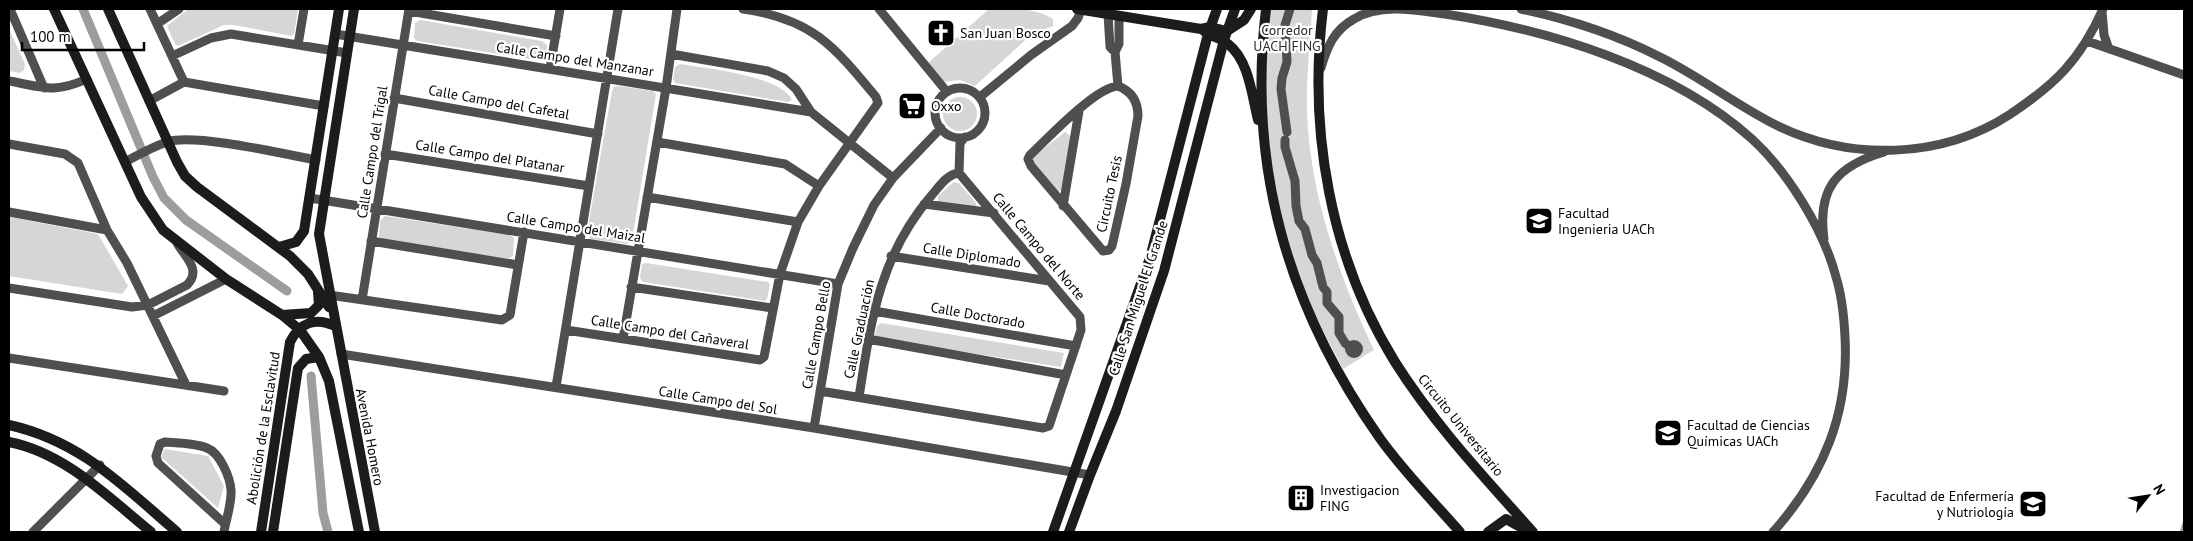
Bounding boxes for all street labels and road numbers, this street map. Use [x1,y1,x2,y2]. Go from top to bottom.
street label: Calle Campo del Manzanar [495,38,655,80]
street label: Calle Campo del Cafetal [427,81,571,123]
street label: Calle Campo del Trigal [353,84,391,220]
street label: Calle Campo del Platanar [414,135,566,177]
street label: Circuito Tesis [1092,154,1126,234]
street label: Calle Campo del Norte [989,189,1089,303]
street label: Calle Campo del Maizal [505,207,647,247]
street label: Calle San Miguel El Grande [1104,218,1172,378]
street label: Calle Diplomado [922,238,1022,272]
street label: Calle Graduación [840,278,878,380]
street label: Calle Campo Bello [798,279,834,391]
street label: Calle Doctorado [929,298,1027,332]
street label: Calle Campo del Cañaveral [590,311,750,353]
street label: Abolición de la Esclavitud [242,350,284,506]
street label: Circuito Universitario [1414,370,1508,480]
street label: Calle Campo del Sol [657,382,779,418]
street label: Avenida Homero [352,387,388,487]

